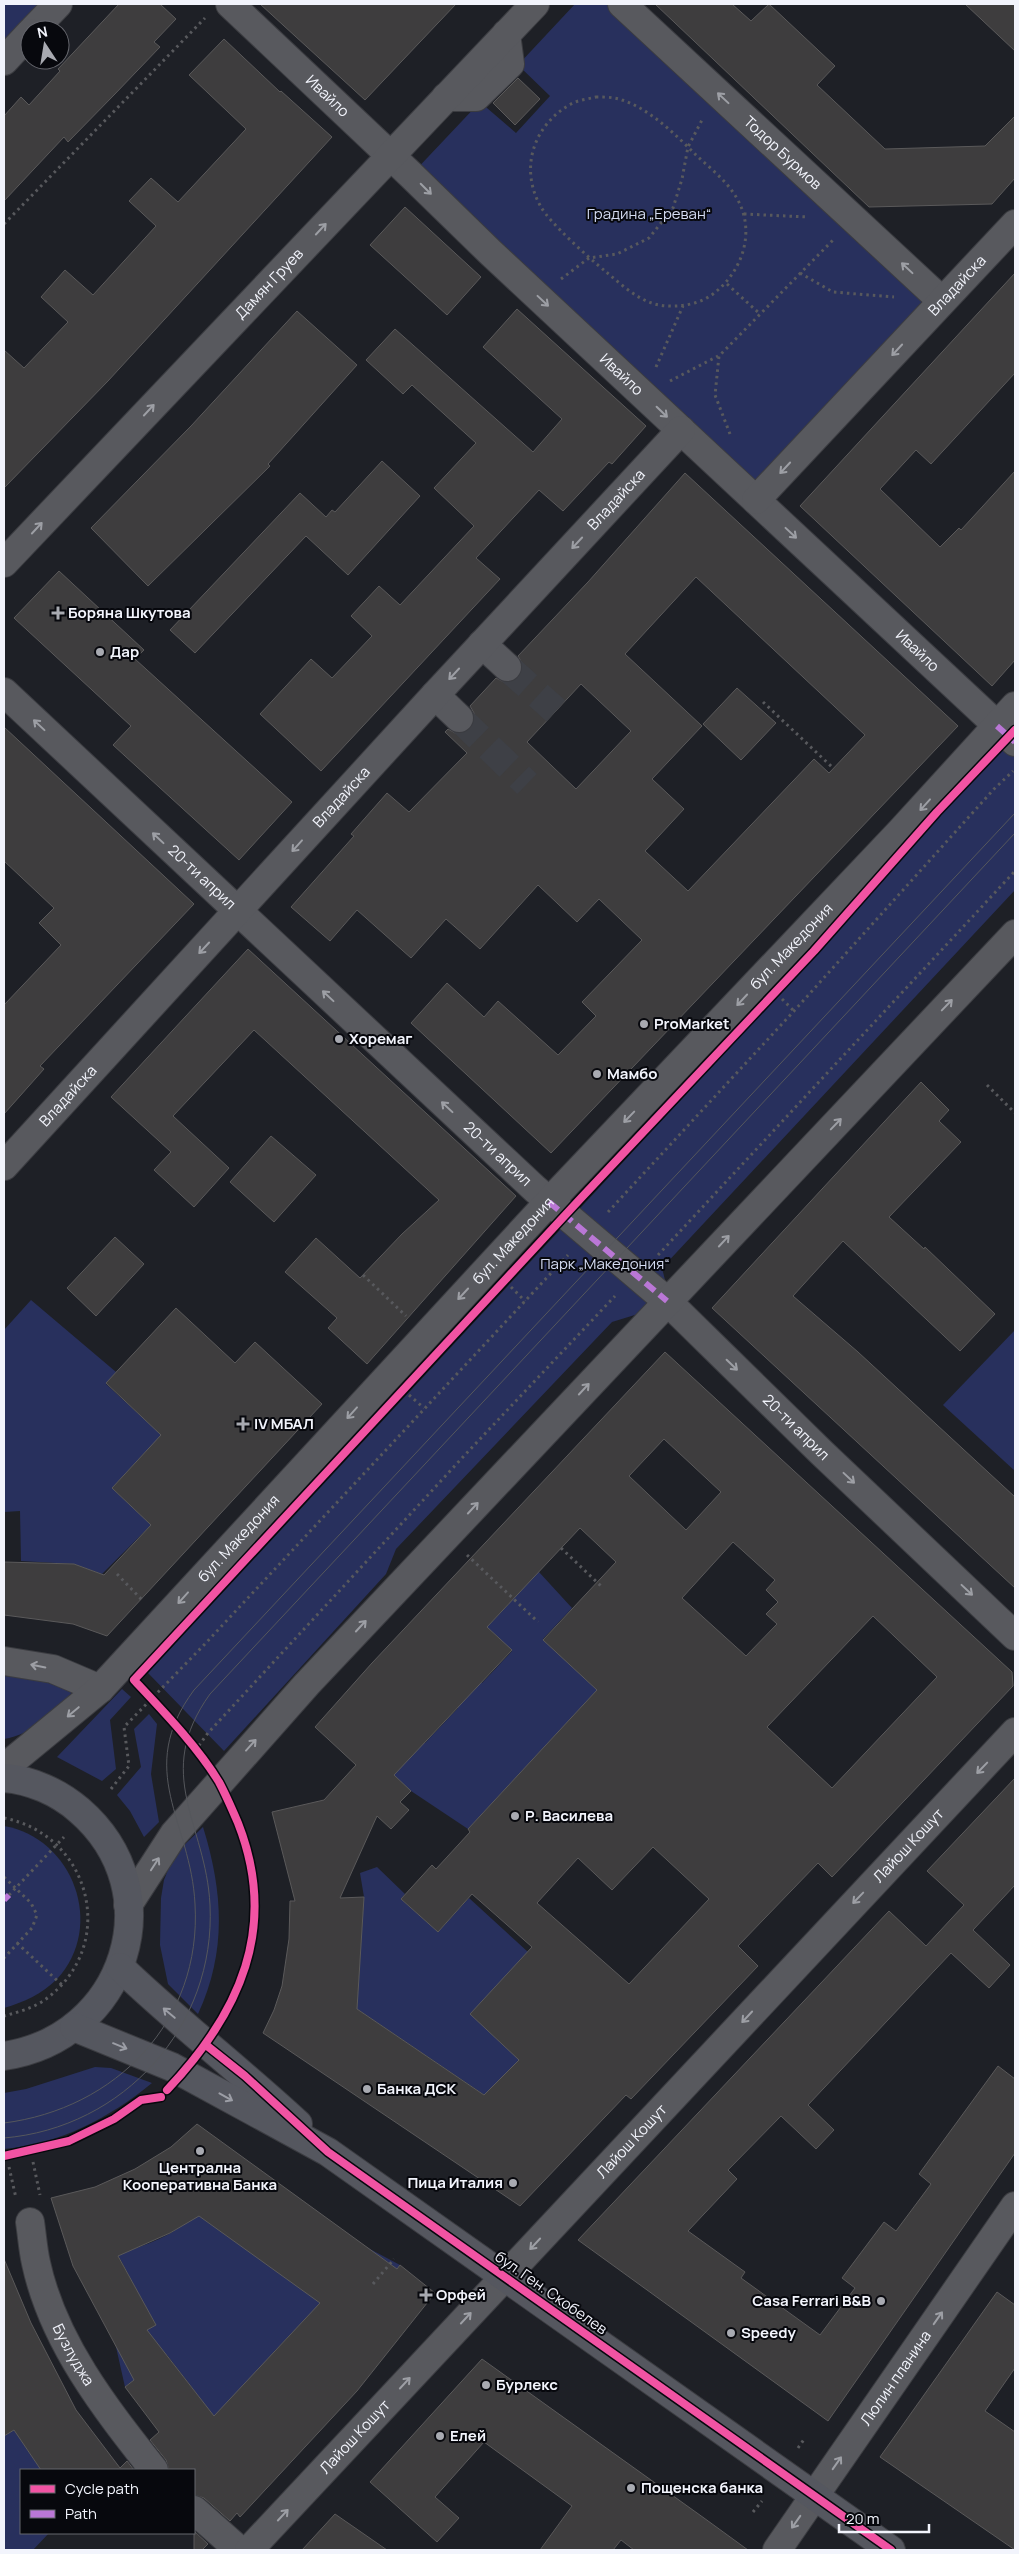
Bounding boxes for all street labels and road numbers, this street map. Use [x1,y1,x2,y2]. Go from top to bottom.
street label: Ивайло [301,70,354,121]
street label: Тодор Бурмов [739,111,826,194]
street label: Дамян Груев [230,243,308,324]
street label: Владайска [923,250,991,320]
street label: Ивайло [595,349,648,400]
street label: Владайска [582,464,650,534]
street label: Ивайло [891,625,944,676]
street label: Владайска [308,762,375,832]
street label: 20-ти април [164,840,241,914]
street label: бул. Македония [745,898,837,994]
street label: Владайска [34,1060,101,1131]
street label: 20-ти април [459,1116,537,1191]
street label: бул. Македония [467,1192,559,1289]
street label: 20-ти април [758,1389,834,1465]
street label: бул. Македония [193,1490,284,1586]
street label: Лайош Кошут [868,1803,949,1887]
street label: Лайош Кошут [591,2099,672,2183]
street label: бул. Ген. Скобелев [491,2246,612,2339]
street label: Бузлуджа [48,2320,100,2390]
street label: Люлин планина [855,2326,936,2430]
street label: Лайош Кошут [315,2394,395,2478]

